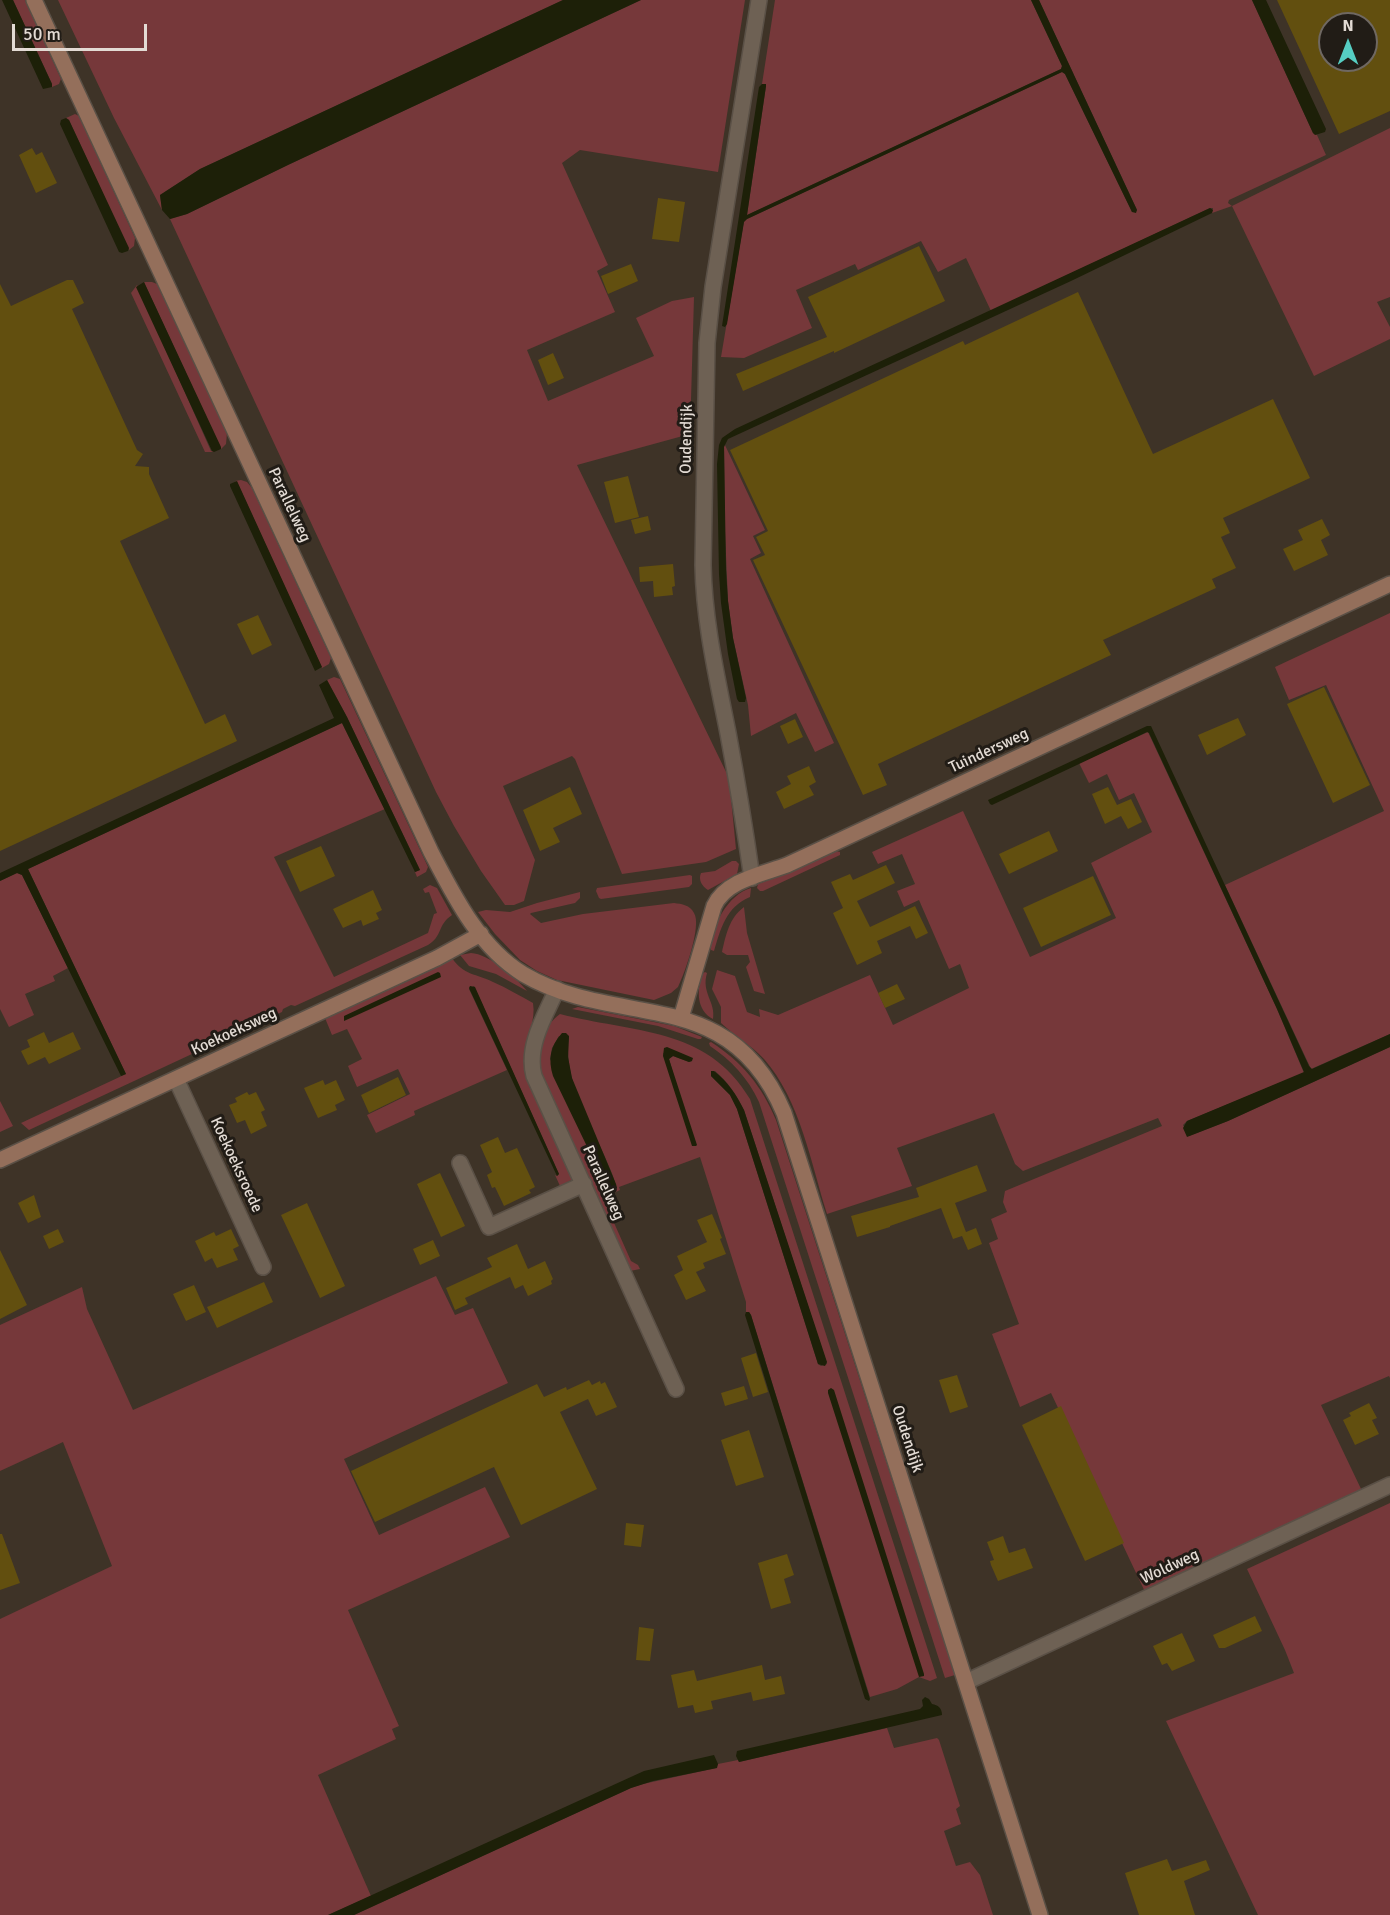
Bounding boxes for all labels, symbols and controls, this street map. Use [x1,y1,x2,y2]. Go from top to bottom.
scale bar [15,12,150,50]
north arrow [1318,12,1378,72]
text: N [1342,16,1354,36]
text: 50 m [23,23,61,45]
street label: Oudendijk [677,404,697,474]
street label: Parallelweg [263,465,315,545]
street label: Tuindersweg [946,724,1032,778]
street label: Koekoeksweg [188,1004,280,1060]
street label: Koekoeksroede [206,1114,266,1216]
street label: Parallelweg [578,1142,628,1224]
street label: Oudendijk [887,1403,927,1475]
street label: Woldweg [1138,1545,1202,1589]

